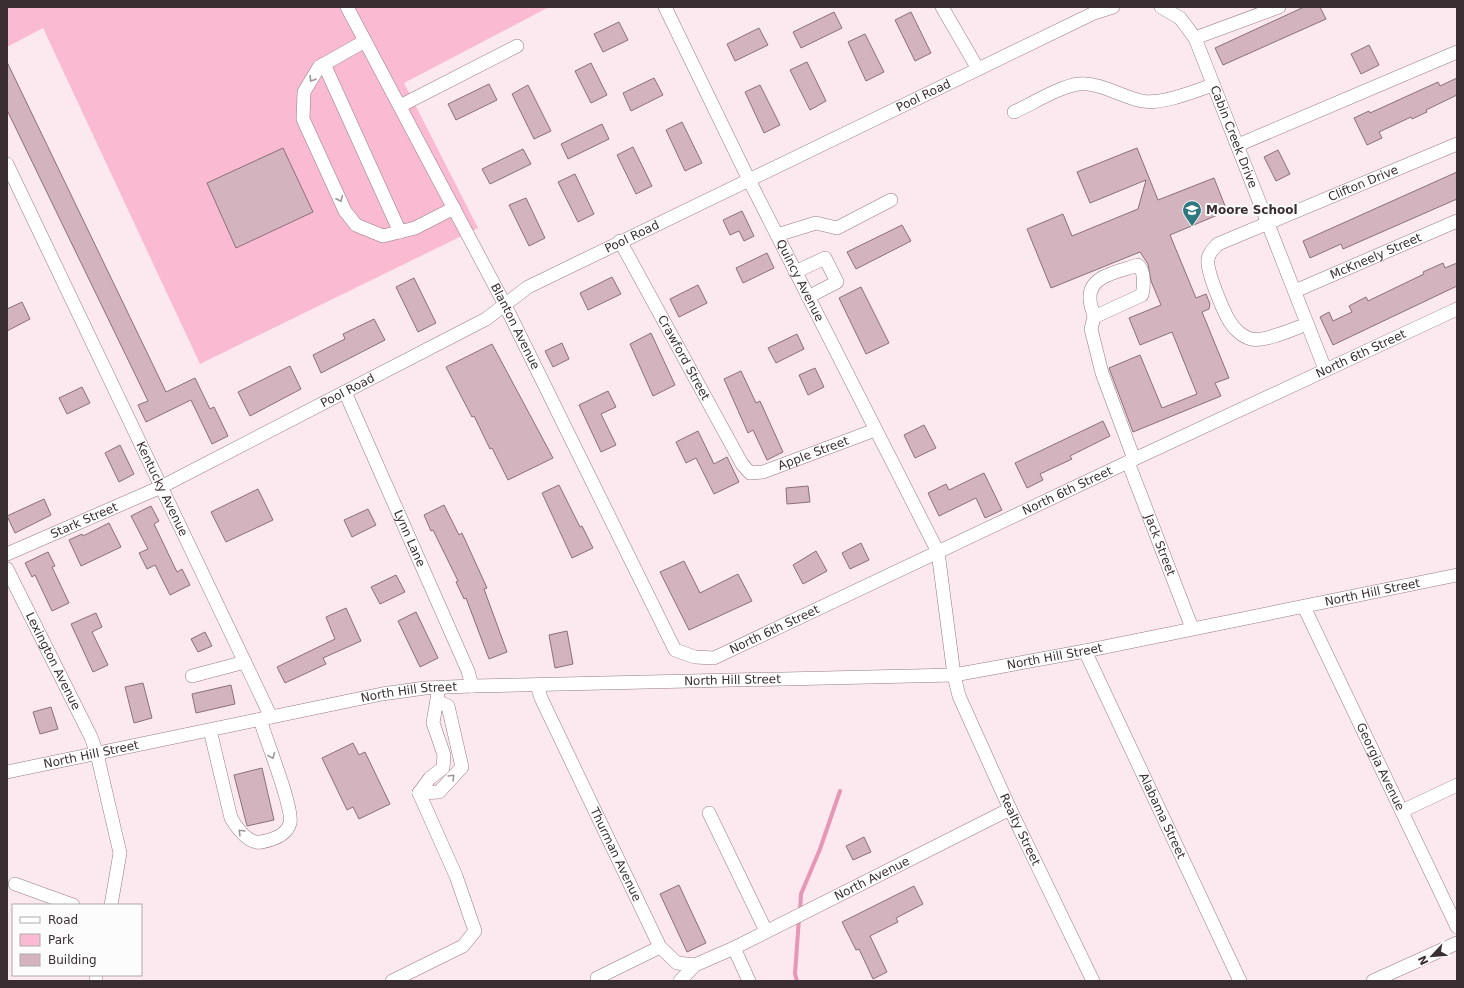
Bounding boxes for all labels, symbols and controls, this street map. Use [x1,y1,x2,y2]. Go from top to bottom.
one-way arrow [309,75,316,82]
street label: Pool Road [894,76,953,115]
street label: Cabin Creek Drive [1207,84,1260,190]
street label: Clifton Drive [1326,162,1400,204]
one-way arrow [335,195,343,202]
school or university icon: Moore School [1181,199,1203,227]
place label: Moore School [1206,203,1298,217]
street label: Pool Road [602,218,661,256]
street label: McKneely Street [1328,230,1424,282]
street label: Quincy Avenue [773,237,827,324]
street label: Blanton Avenue [488,281,543,372]
street label: Crawford Street [655,313,713,403]
street label: North 6th Street [1314,327,1408,381]
street label: Pool Road [318,371,377,410]
street label: Apple Street [776,433,851,473]
street label: Kentucky Avenue [134,439,191,539]
street label: North 6th Street [1020,463,1115,518]
street label: Stark Street [48,500,120,541]
street label: Lynn Lane [391,508,428,569]
street label: Jack Street [1141,511,1178,578]
street label: North Hill Street [1323,576,1421,609]
street label: North 6th Street [727,602,822,657]
street label: Lexington Avenue [23,610,83,712]
street label: North Hill Street [1006,641,1104,672]
street label: North Hill Street [684,672,781,688]
street label: North Hill Street [360,680,458,705]
street label: Georgia Avenue [1353,721,1407,813]
street label: North Hill Street [42,738,140,771]
one-way arrow [268,753,276,760]
street label: Alabama Street [1136,771,1189,861]
one-way arrow [447,775,454,782]
street label: Realty Street [997,791,1043,868]
street label: Thurman Avenue [587,804,644,904]
one-way arrow [238,829,246,837]
street label: North Avenue [832,854,912,903]
legend [12,904,142,976]
text: Road [48,913,78,927]
text: Park [48,933,74,947]
north arrow [1412,936,1452,976]
text: Building [48,953,97,967]
text: N [1416,953,1431,967]

